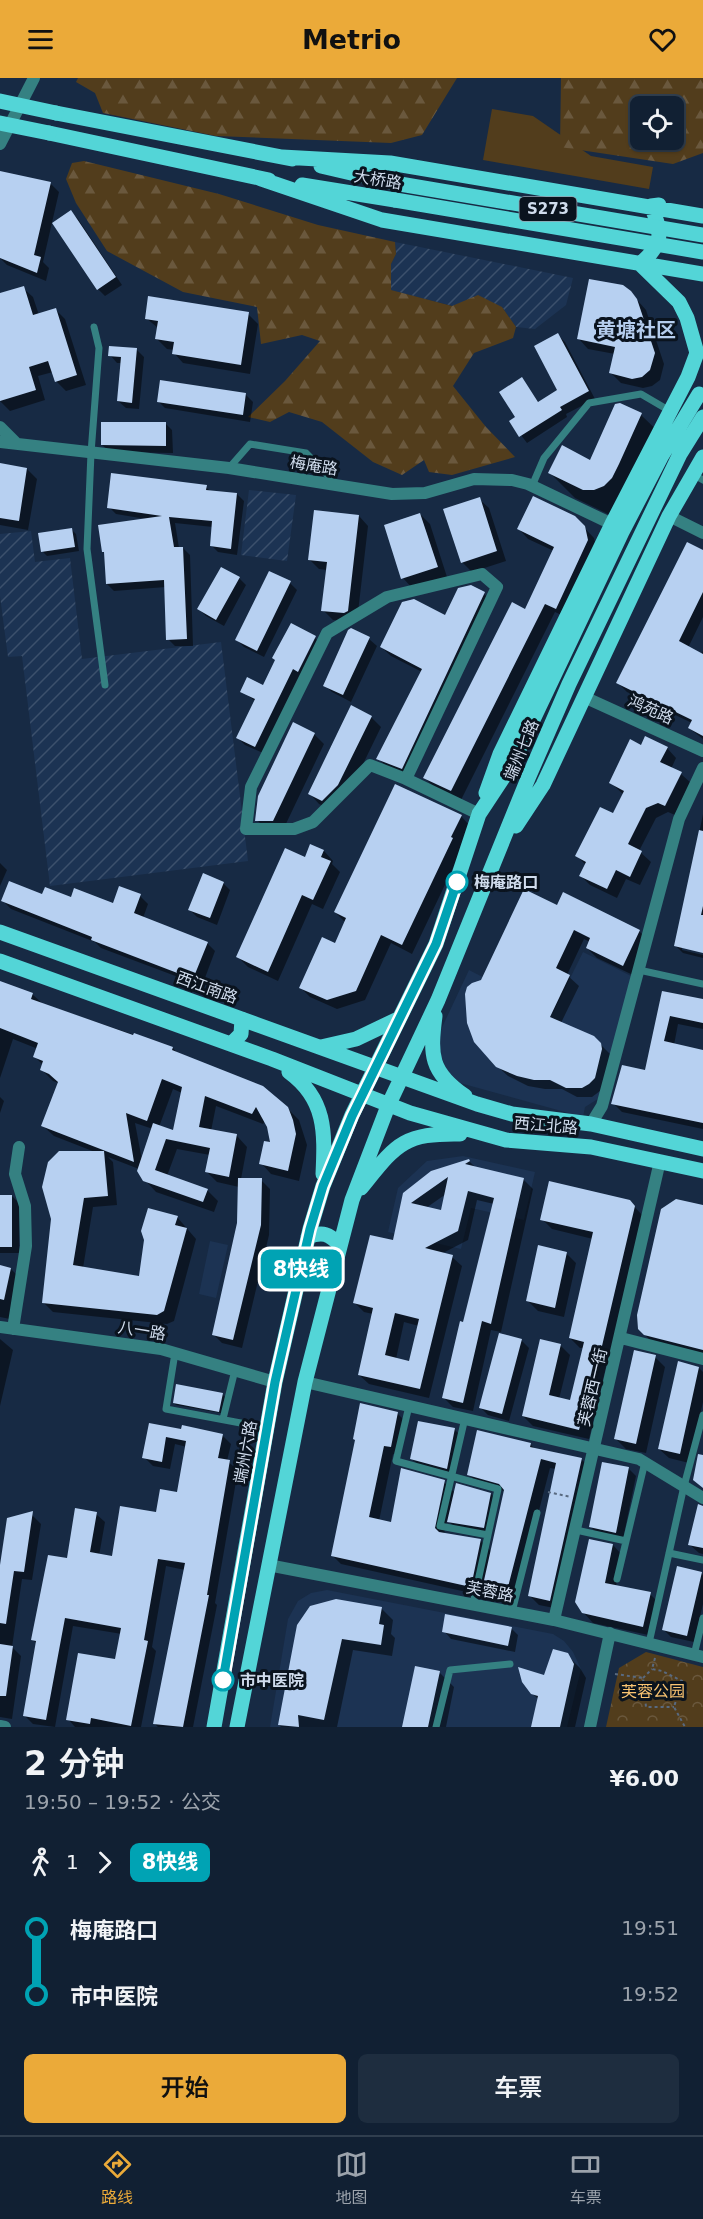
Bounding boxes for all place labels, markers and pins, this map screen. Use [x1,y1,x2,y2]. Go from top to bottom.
marker: 梅庵路口 [446,871,468,893]
place label: 梅庵路口 [474,873,538,892]
marker: 市中医院 [212,1669,234,1691]
place label: 市中医院 [240,1671,304,1690]

